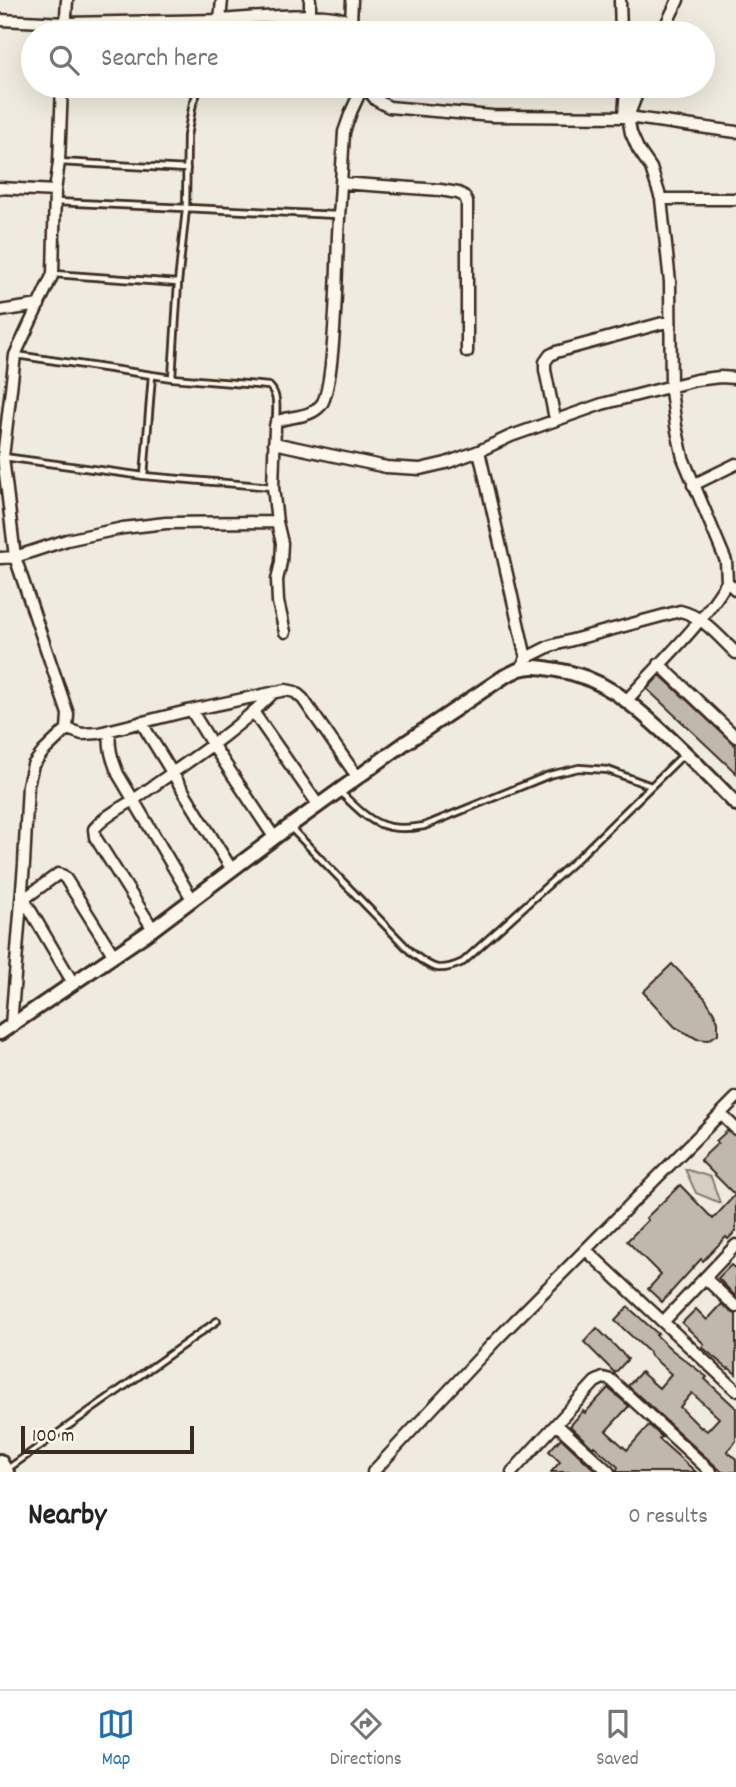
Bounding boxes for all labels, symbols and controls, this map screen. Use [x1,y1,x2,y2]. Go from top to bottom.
search box [21,21,715,98]
icon: search [45,41,83,79]
text: Search here [101,41,219,78]
scale bar [21,1423,194,1455]
text: 100 m [32,1424,74,1451]
text: Nearby [28,1496,106,1539]
text: 0 results [628,1501,708,1534]
tab: Map [97,1705,135,1774]
tab: Directions [330,1705,402,1774]
tab: Saved [596,1705,639,1774]

